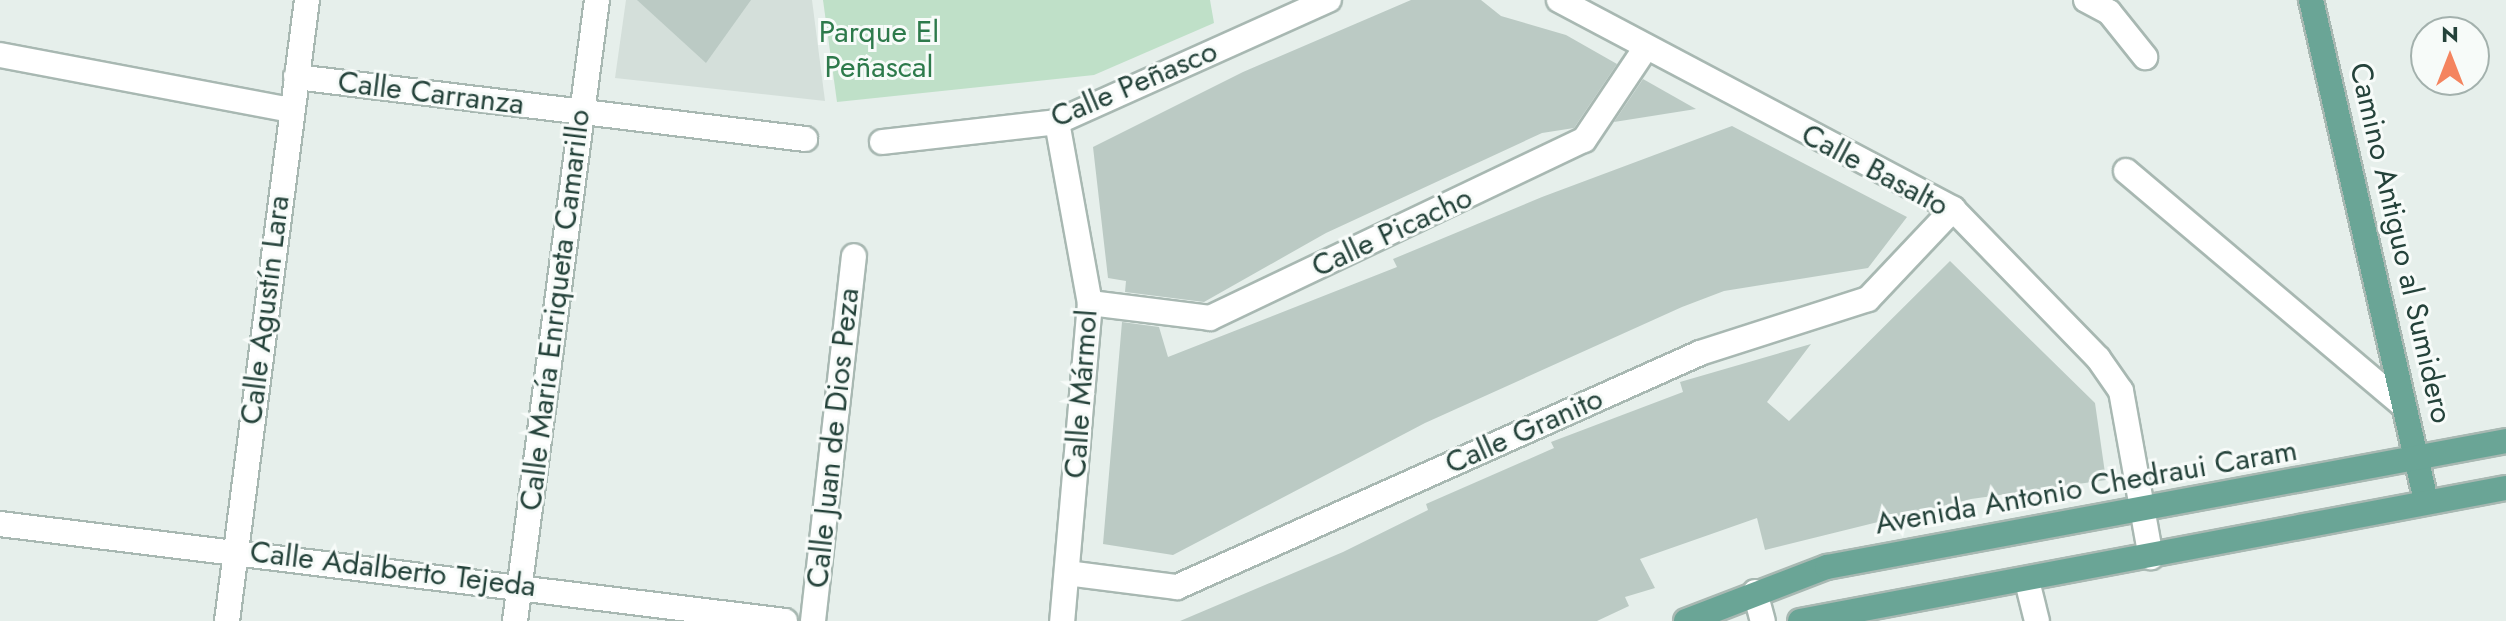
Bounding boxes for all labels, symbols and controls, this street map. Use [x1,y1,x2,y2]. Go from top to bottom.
park label: Parque El Peñascal [819,14,939,84]
north arrow [2410,16,2490,96]
text: N [2441,18,2459,50]
street label: Calle Peñasco [1045,33,1223,135]
street label: Camino Antiguo al Sumidero [2342,59,2460,427]
street label: Calle Carranza [336,64,526,122]
street label: Calle María Enriqueta Camarillo [513,107,597,513]
street label: Calle Basalto [1795,116,1955,224]
street label: Calle Picacho [1306,179,1478,285]
street label: Calle Agustín Lara [233,193,297,427]
street label: Calle Juan de Dios Peza [799,286,867,590]
street label: Calle Mármol [1057,308,1105,480]
street label: Calle Granito [1440,380,1608,482]
street label: Avenida Antonio Chedraui Caram [1872,432,2300,542]
street label: Calle Adalberto Tejeda [248,534,538,604]

